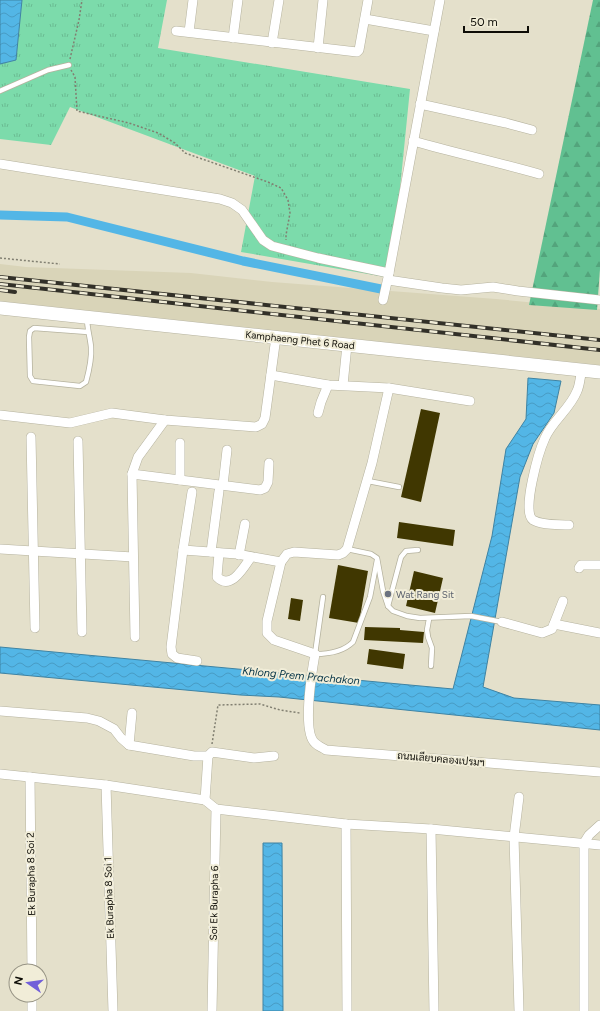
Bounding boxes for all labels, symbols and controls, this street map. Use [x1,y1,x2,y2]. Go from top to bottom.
scale bar [464,8,528,34]
text: 50 m [470,15,498,29]
street label: Kamphaeng Phet 6 Road [245,328,355,352]
place label: Wat Rang Sit [396,588,454,601]
marker: Wat Rang Sit [383,589,393,599]
water label: Khlong Prem Prachakon [242,664,360,688]
street label: ถนนเลียบคลองเปรมฯ [397,749,485,769]
street label: Ek Burapha 8 Soi 2 [24,832,38,916]
street label: Ek Burapha 8 Soi 1 [101,857,117,939]
street label: Soi Ek Burapha 6 [207,865,221,941]
north arrow [8,963,48,1003]
text: N [11,975,26,986]

